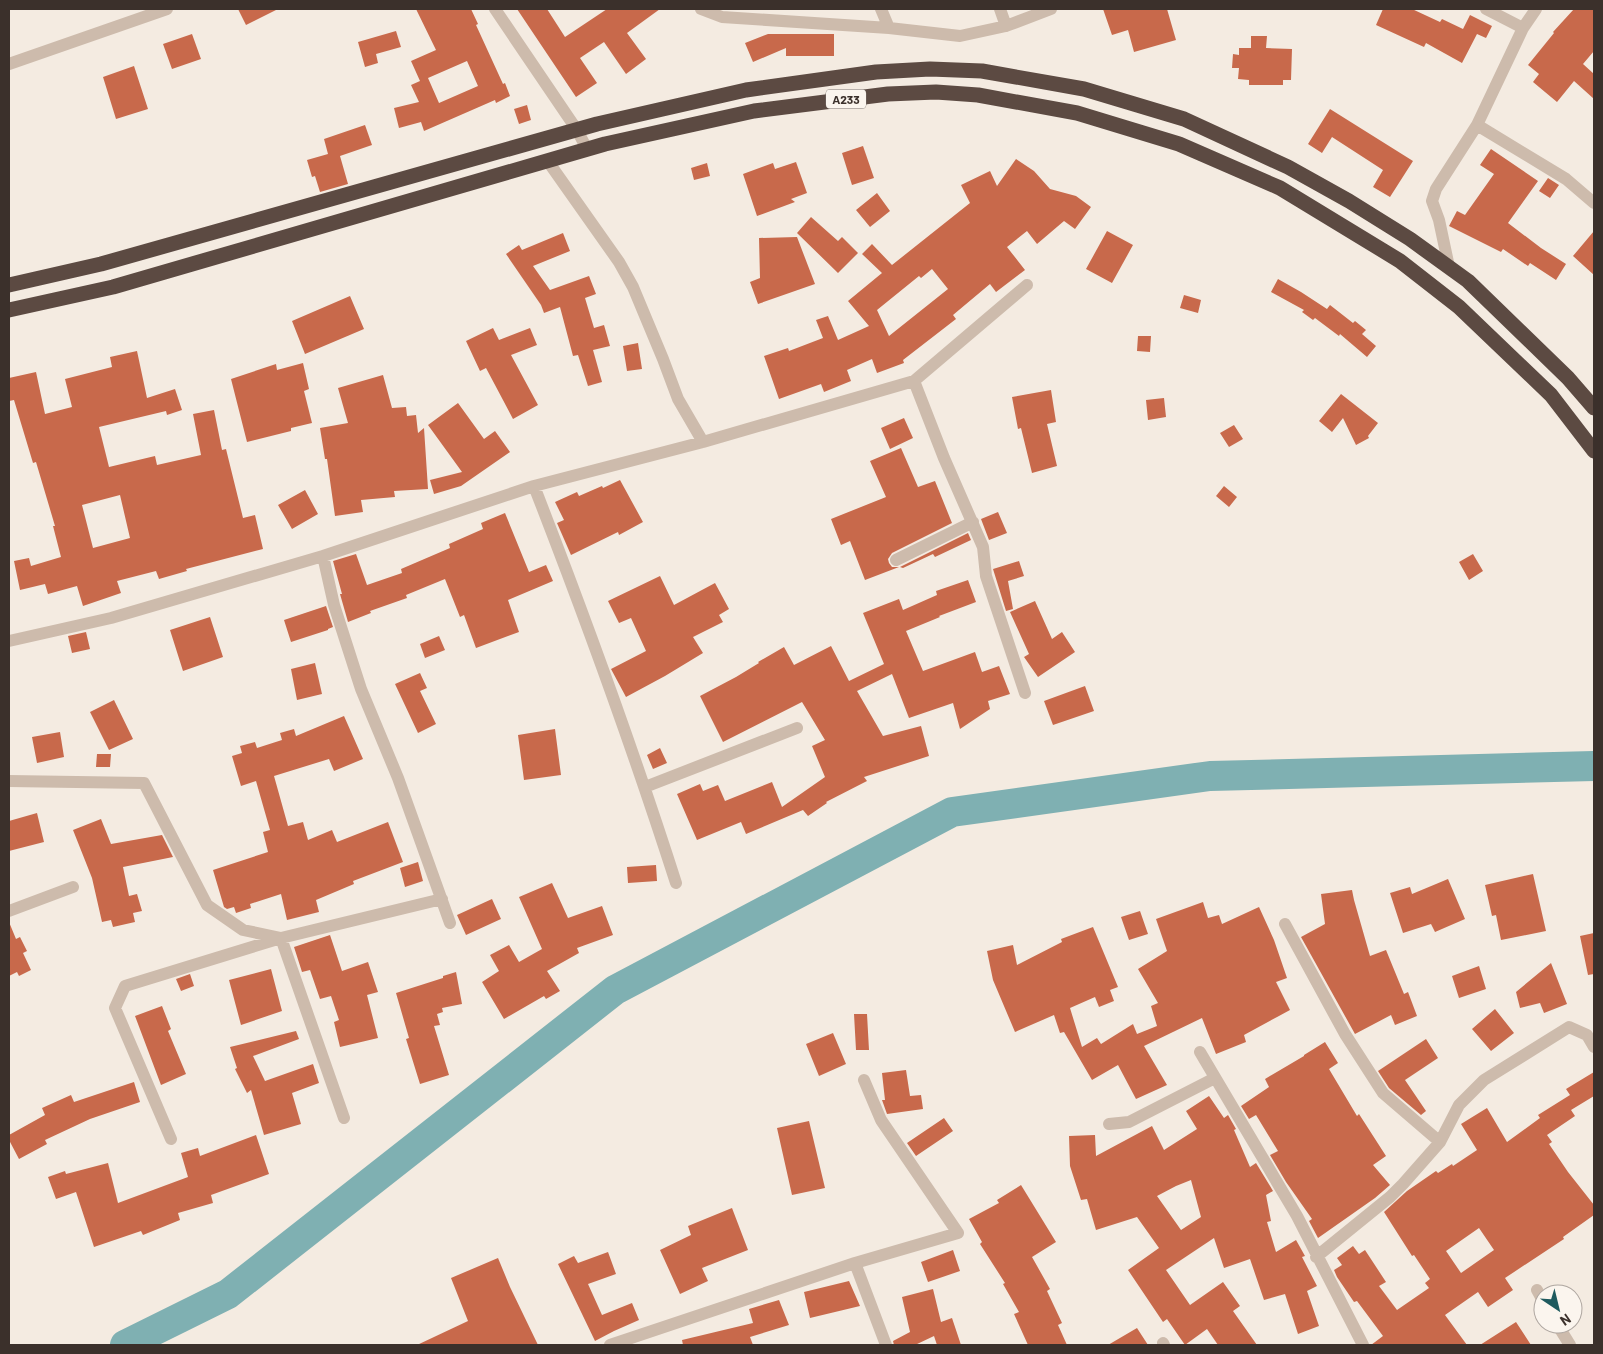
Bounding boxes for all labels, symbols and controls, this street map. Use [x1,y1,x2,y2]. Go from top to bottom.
road number: A233 [826,90,866,108]
north arrow [1533,1284,1583,1334]
text: N [1557,1310,1574,1330]

